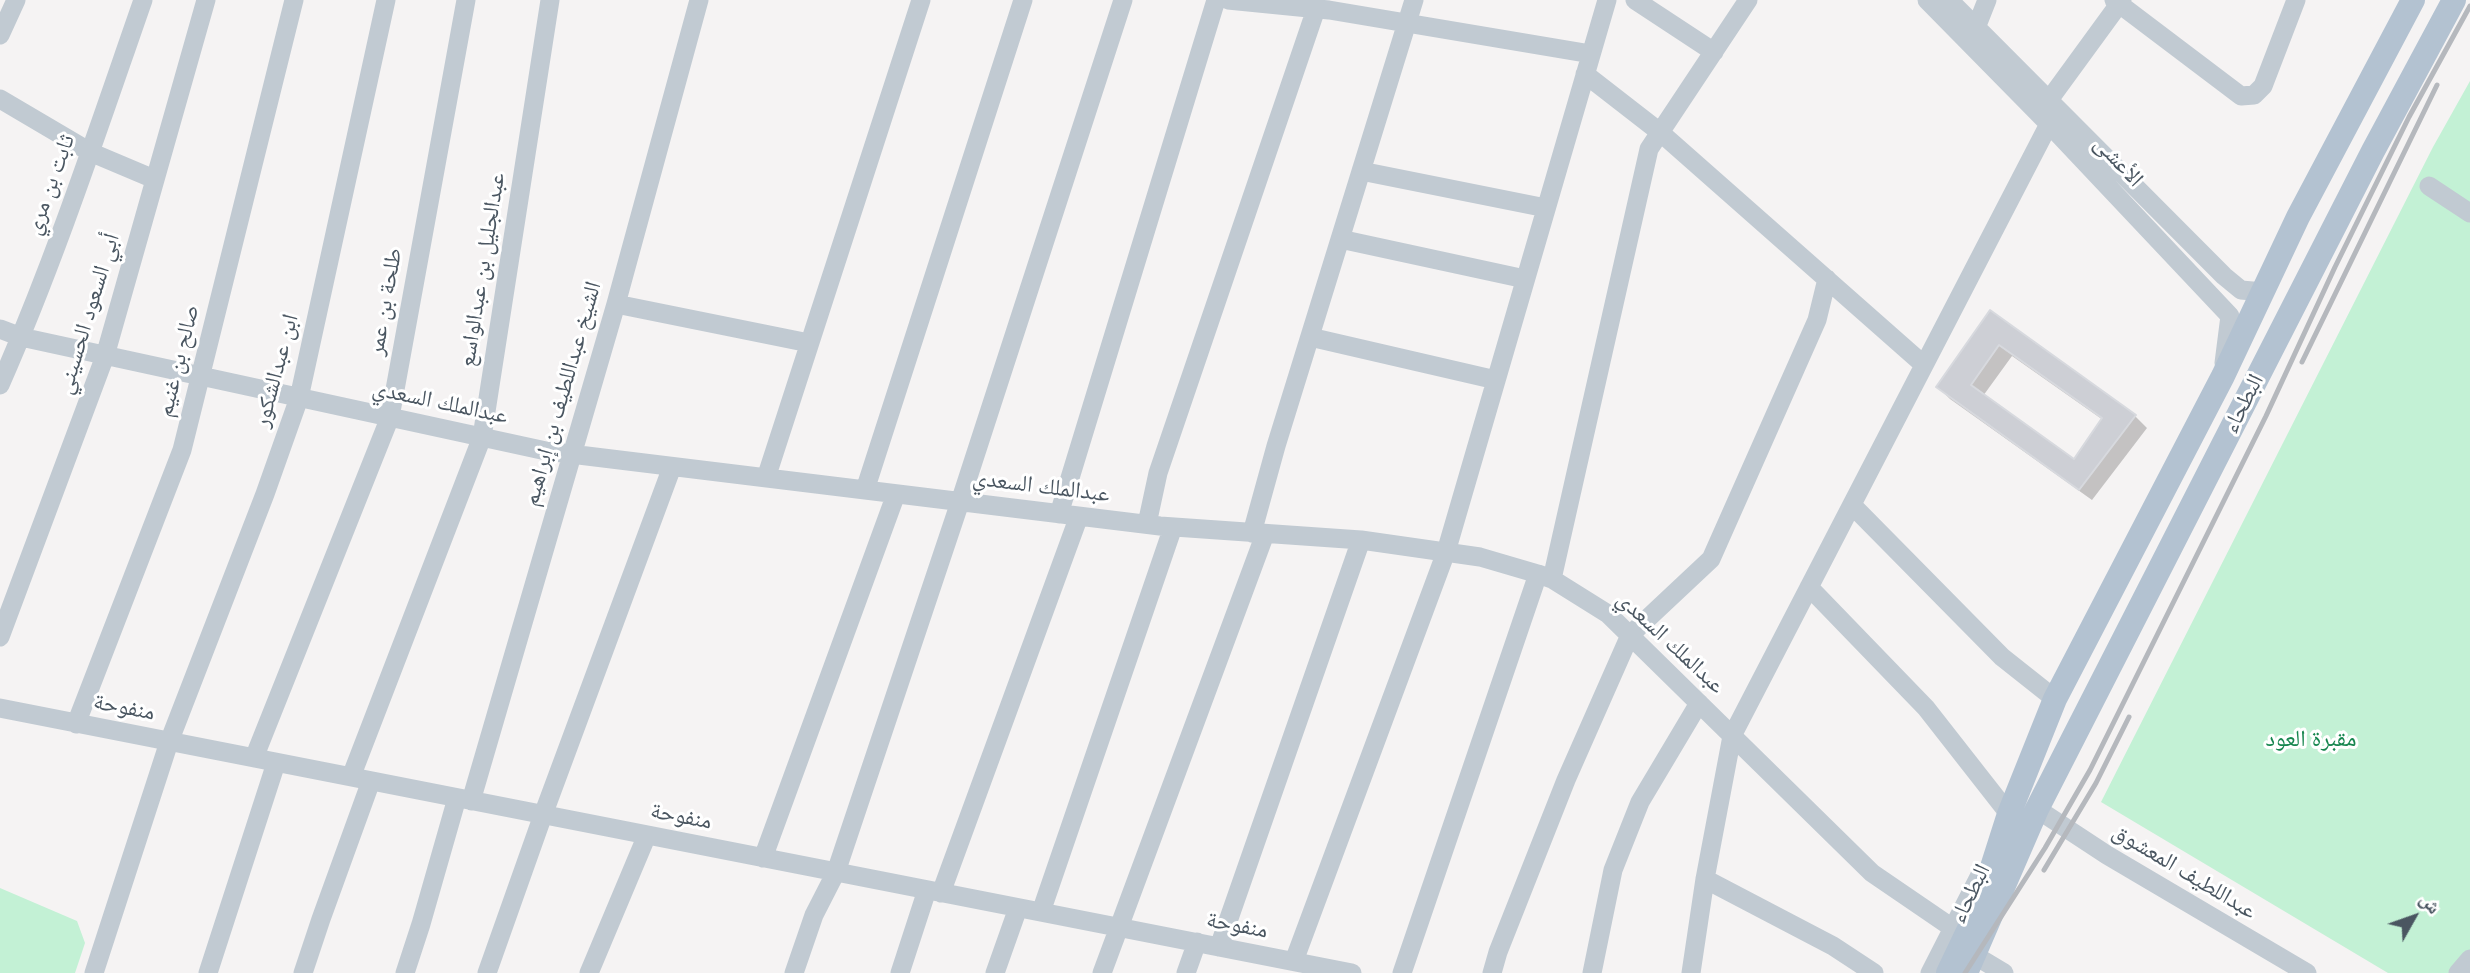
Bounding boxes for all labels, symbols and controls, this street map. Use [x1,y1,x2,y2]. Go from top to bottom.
street label: ثابت بن مري [20,131,82,239]
street label: الأعشى [2087,131,2149,193]
street label: عبدالجليل بن عبدالواسع [454,171,512,369]
street label: أبي السعود الحسيني [51,230,127,398]
street label: طلحة بن عمر [363,246,409,358]
street label: الشيخ عبداللطيف بن إبراهيم [518,279,608,509]
street label: صالح بن غنيم [152,302,206,420]
street label: ابن عبدالشكور [249,311,305,431]
street label: البطحاء [2217,370,2271,438]
street label: عبدالملك السعدي [370,375,510,431]
street label: عبدالملك السعدي [971,465,1111,509]
street label: عبدالملك السعدي [1610,586,1730,700]
street label: منفوحة [91,689,157,727]
park label: مقبرة العود [2266,726,2356,754]
street label: منفوحة [648,798,714,836]
street label: عبداللطيف المعشوق [2107,818,2261,926]
street label: البطحاء [1945,860,1997,928]
north arrow [2379,882,2449,952]
text: ش [2415,889,2445,918]
street label: منفوحة [1204,907,1270,945]

